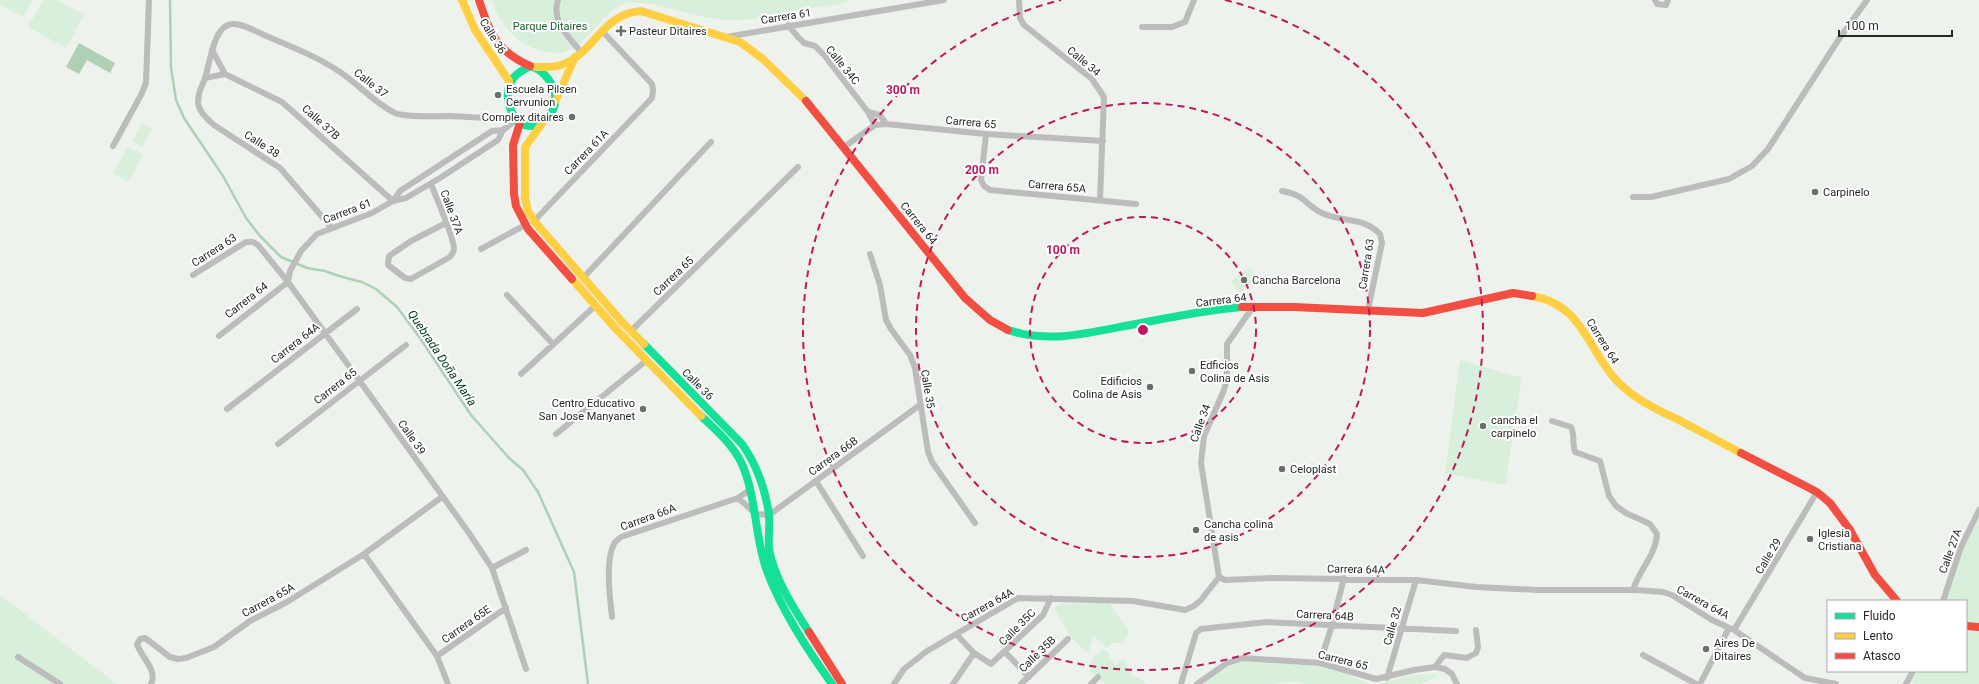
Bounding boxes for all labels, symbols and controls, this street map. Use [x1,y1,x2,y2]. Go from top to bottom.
street label: Carrera 61 [760,6,812,27]
scale bar [1839,12,1952,38]
street label: Calle 36 [477,16,509,56]
text: 100 m [1845,19,1879,33]
park label: Parque Ditaires [513,20,588,33]
place label: Pasteur Ditaires [629,25,707,38]
marker: Pasteur Ditaires [616,26,626,36]
street label: Calle 34C [823,43,862,88]
street label: Calle 34 [1064,44,1103,79]
street label: Calle 37 [351,66,390,101]
place label: Escuela Pilsen Cervunion [506,83,577,109]
text: 300 m [886,83,920,97]
marker: Escuela Pilsen Cervunion [493,90,503,100]
street label: Calle 37B [299,102,342,143]
place label: Complex ditaires [482,111,564,124]
marker: Complex ditaires [567,112,577,122]
street label: Carrera 65 [945,114,997,131]
street label: Carrera 61A [562,126,612,178]
street label: Calle 38 [242,128,282,161]
text: 200 m [965,163,999,177]
street label: Carrera 65A [1027,177,1087,196]
place label: Carpinelo [1823,186,1870,199]
marker: Carpinelo [1810,187,1820,197]
street label: Calle 37A [437,188,466,237]
street label: Carrera 61 [321,196,373,227]
street label: Carrera 64 [898,199,940,247]
street label: Carrera 63 [189,231,239,270]
street label: Carrera 63 [1356,238,1377,290]
text: 100 m [1046,243,1080,257]
street label: Carrera 65 [651,254,696,299]
place label: Cancha Barcelona [1252,274,1341,287]
marker: Cancha Barcelona [1239,275,1249,285]
street label: Carrera 64 [222,280,270,321]
street label: Carrera 64 [1195,291,1247,310]
water label: Quebrada Doña María [405,307,479,409]
street label: Carrera 64 [1584,316,1622,366]
street label: Carrera 64A [268,320,323,366]
centre of rings [1136,323,1150,337]
place label: Edficios Colina de Asis [1200,359,1270,385]
street label: Carrera 65 [311,366,359,407]
street label: Calle 36 [679,366,716,403]
marker: Edficios Colina de Asis [1187,366,1197,376]
street label: Calle 35 [918,369,937,410]
place label: Edificios Colina de Asis [1072,375,1142,401]
marker: Edificios Colina de Asis [1145,382,1155,392]
place label: Centro Educativo San Jose Manyanet [539,397,635,423]
street label: Calle 34 [1188,402,1213,444]
marker: Centro Educativo San Jose Manyanet [638,404,648,414]
place label: cancha el carpinelo [1491,414,1538,440]
street label: Calle 39 [395,417,428,457]
marker: cancha el carpinelo [1478,421,1488,431]
street label: Carrera 66B [806,434,861,479]
place label: Celoplast [1290,463,1336,476]
marker: Celoplast [1277,464,1287,474]
street label: Carrera 66A [619,501,678,534]
place label: Cancha colina de asis [1204,518,1273,544]
marker: Cancha colina de asis [1191,525,1201,535]
street label: Calle 27A [1936,526,1965,575]
place label: Iglesia Cristiana [1818,527,1862,553]
marker: Iglesia Cristiana [1805,534,1815,544]
street label: Calle 29 [1753,536,1784,577]
street label: Carrera 64A [1327,562,1386,577]
street label: Carrera 65A [240,580,298,620]
street label: Carrera 64A [1674,583,1732,623]
street label: Carrera 64A [959,585,1017,625]
legend [1827,600,1967,672]
street label: Carrera 65E [439,603,493,646]
street label: Calle 32 [1381,605,1404,647]
street label: Calle 35C [996,606,1038,648]
street label: Carrera 64B [1296,607,1354,624]
text: Fluido [1863,609,1896,623]
text: Lento [1863,629,1893,643]
street label: Calle 35B [1016,634,1059,675]
place label: Aires De Ditaires [1714,637,1755,663]
marker: Aires De Ditaires [1701,644,1711,654]
street label: Carrera 65 [1317,648,1369,673]
text: Atasco [1863,649,1901,663]

